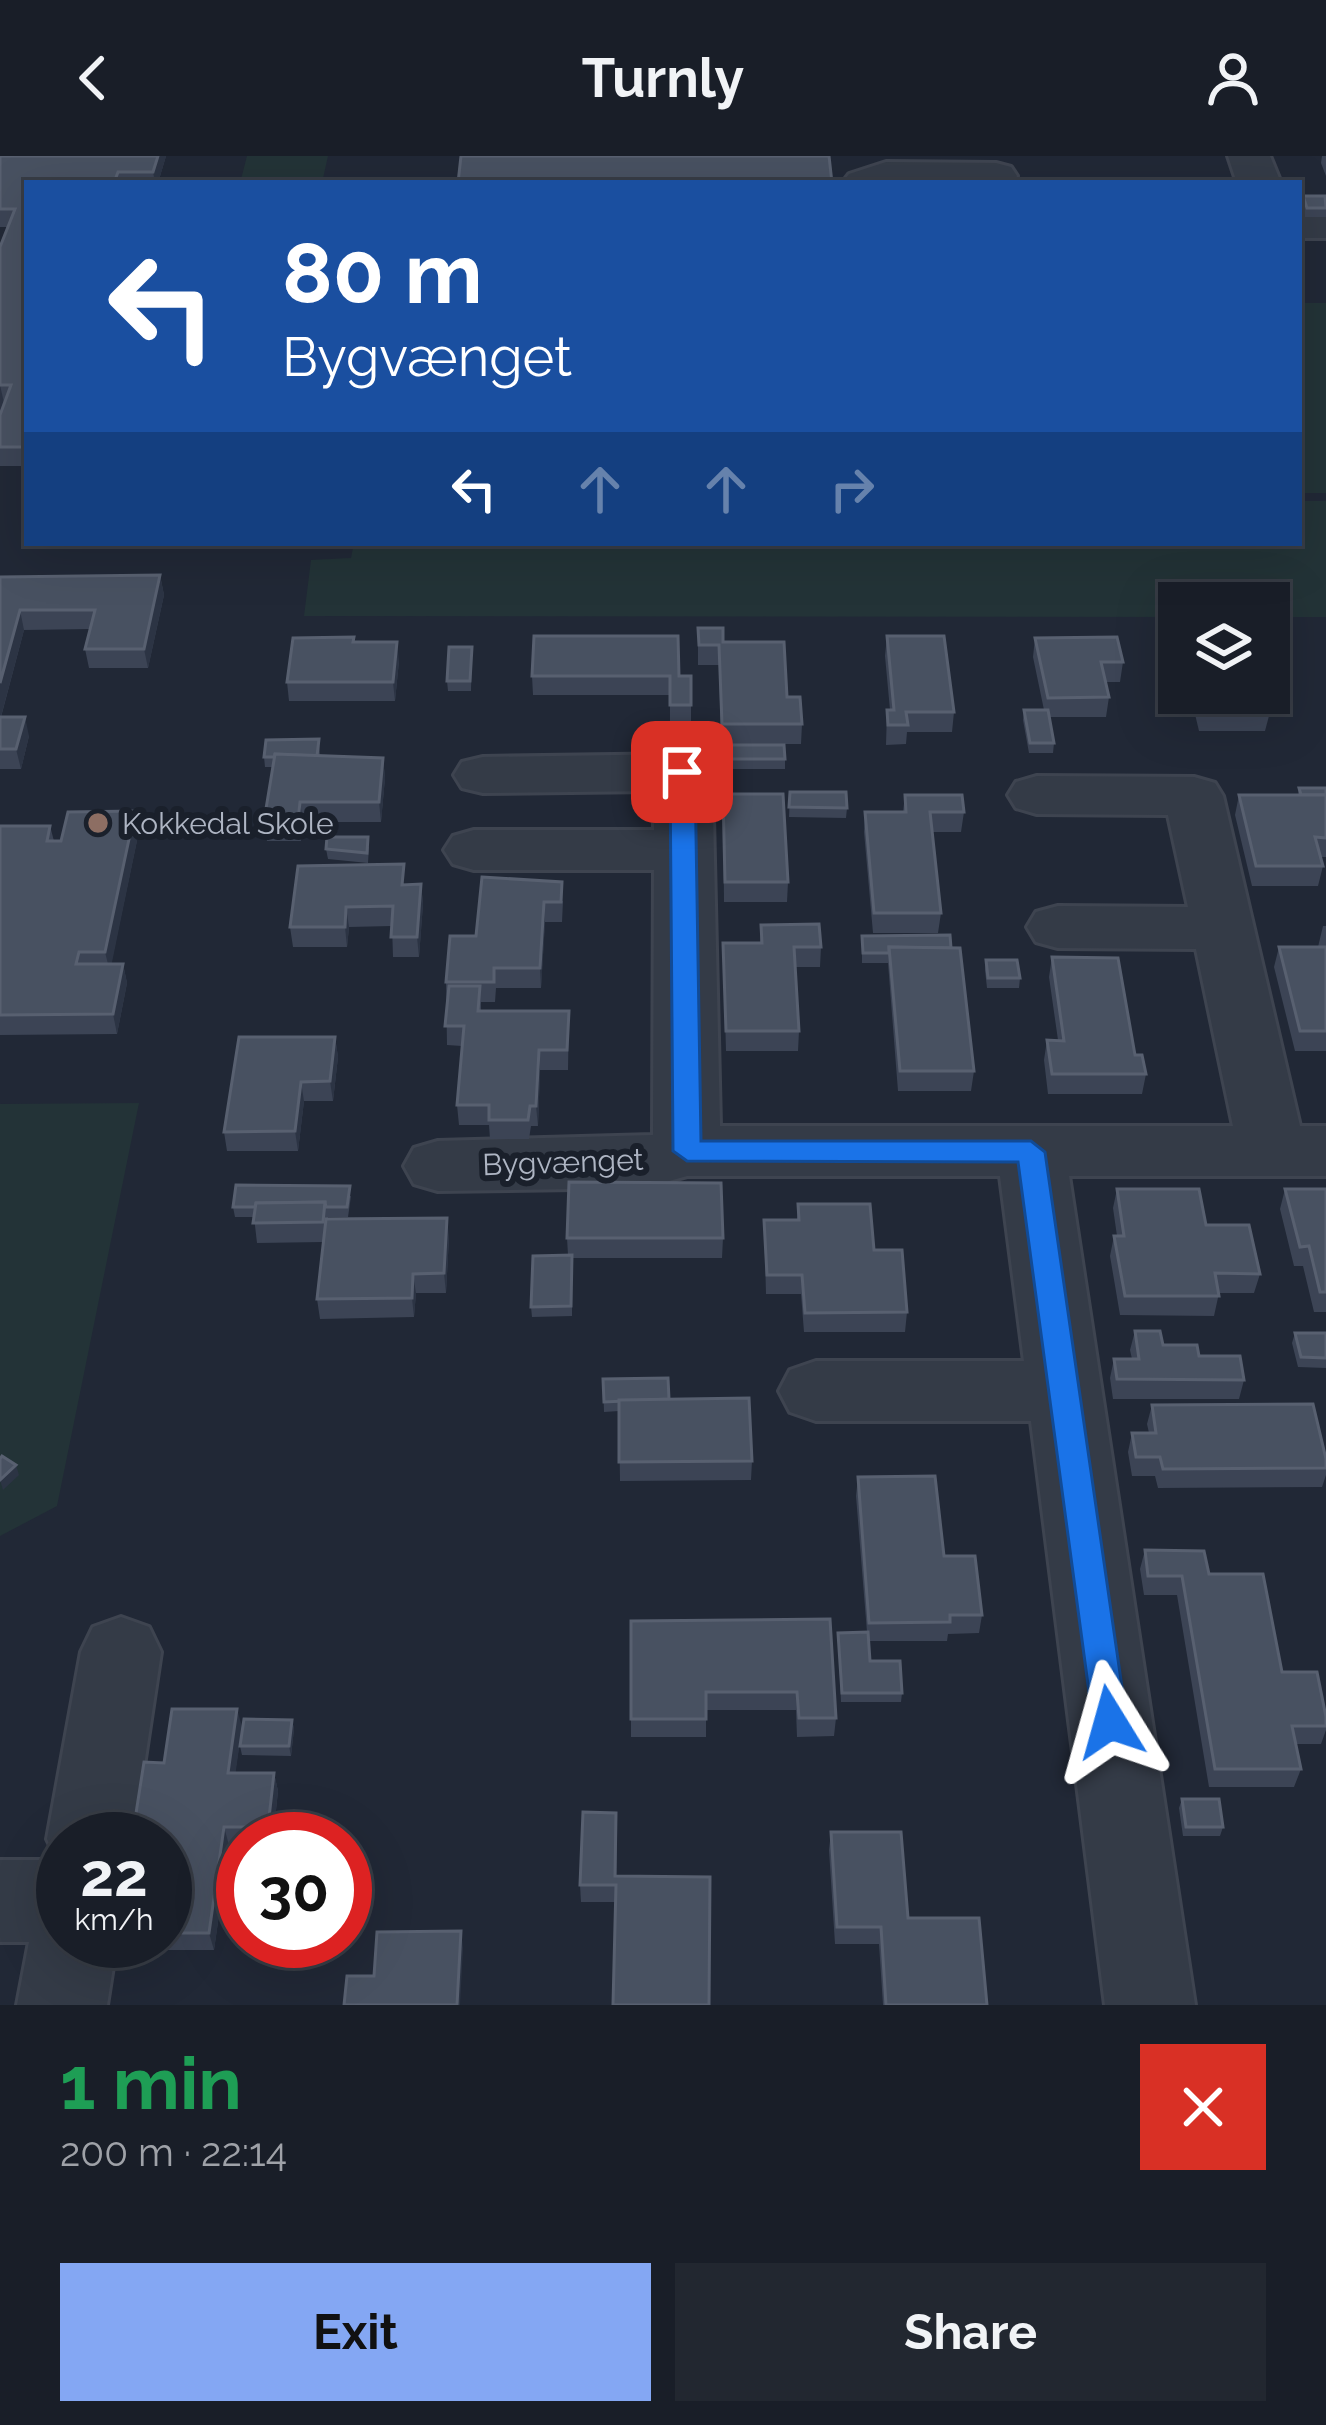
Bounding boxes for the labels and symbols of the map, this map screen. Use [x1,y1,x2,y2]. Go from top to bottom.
pin [631,721,733,823]
place label: Kokkedal Skole [122,806,334,841]
marker: Kokkedal Skole [85,810,111,836]
street label: Bygvænget [482,1142,644,1182]
position arrow [1047,1659,1173,1785]
speed limit sign: 30 [216,1812,372,1968]

